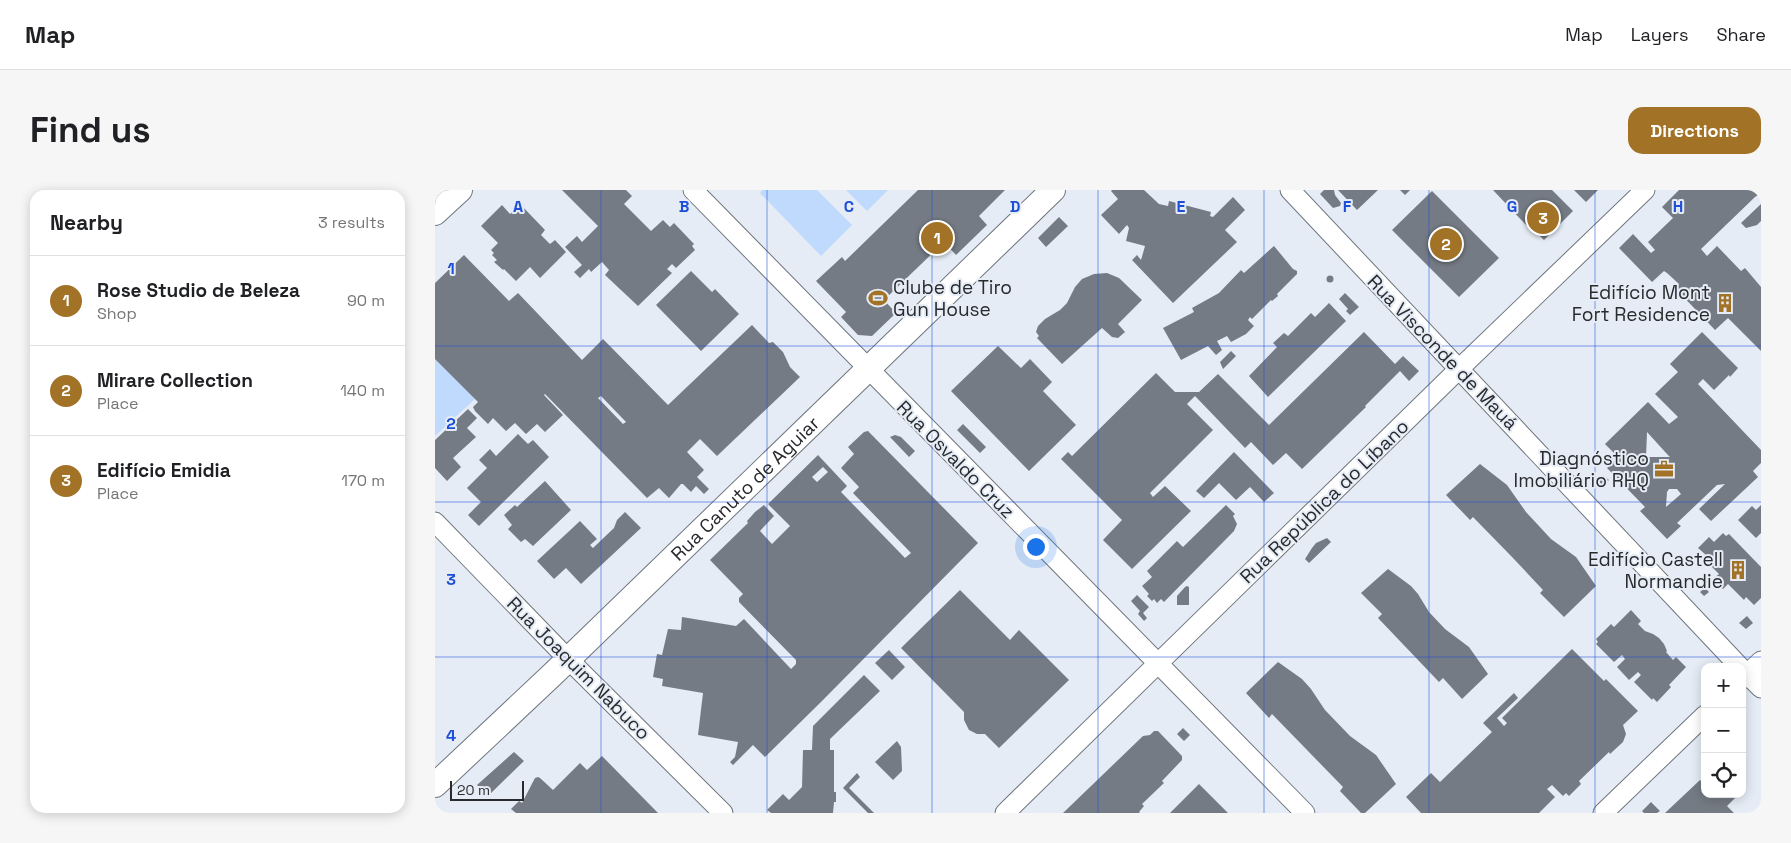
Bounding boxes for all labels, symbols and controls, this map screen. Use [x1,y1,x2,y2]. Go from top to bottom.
text: Map [25,19,75,50]
text: Map [1565,23,1603,46]
text: Layers [1631,23,1688,46]
text: Share [1716,23,1766,46]
button: Directions [1628,107,1761,154]
text: Find us [30,108,151,152]
text: A [513,196,523,217]
text: B [679,196,689,217]
text: C [844,196,854,217]
text: D [1010,196,1020,217]
text: E [1177,196,1186,217]
text: F [1343,196,1352,217]
text: G [1507,196,1517,217]
text: H [1673,196,1683,217]
pin: 3 [1527,199,1559,237]
text: Nearby [50,209,123,236]
text: 3 results [318,212,385,233]
pin: 1 [921,219,953,257]
pin: 2 [1430,225,1462,263]
text: 1 [447,258,455,279]
street label: Rua Visconde de Mauá [1362,269,1523,435]
place label: Clube de Tiro Gun House [893,275,1012,322]
text: Rose Studio de Beleza [97,278,300,303]
place label: Edifício Mont Fort Residence [1572,280,1710,327]
sports icon: Clube de Tiro Gun House [867,287,889,309]
text: 1 [62,290,70,311]
text: 90 m [347,290,385,311]
building icon: Edifício Mont Fort Residence [1714,292,1736,314]
text: Shop [97,303,137,324]
text: Mirare Collection [97,368,253,393]
text: 2 [61,380,71,401]
text: 140 m [340,380,385,401]
text: Place [97,393,139,414]
street label: Rua Osvaldo Cruz [891,395,1020,524]
street label: Rua Canuto de Aguiar [666,411,825,566]
text: 2 [446,413,456,434]
street label: Rua República do Líbano [1234,414,1414,589]
place label: Diagnóstico Imobiliário RHQ [1514,446,1649,493]
text: Edifício Emidia [97,458,231,483]
office icon: Diagnóstico Imobiliário RHQ [1653,458,1675,480]
text: 3 [61,470,71,491]
text: 170 m [341,470,385,491]
text: Place [97,483,139,504]
your location [1023,534,1049,560]
place label: Edifício Castell Normandie [1588,547,1723,594]
building icon: Edifício Castell Normandie [1727,559,1749,581]
text: 3 [446,569,456,590]
street label: Rua Joaquim Nabuco [502,591,656,745]
map controls [1701,663,1746,798]
button: + [1701,663,1746,708]
button: − [1701,708,1746,753]
text: 4 [446,725,456,746]
button: locate [1701,753,1746,798]
scale bar [450,778,524,801]
text: 20 m [457,781,490,799]

